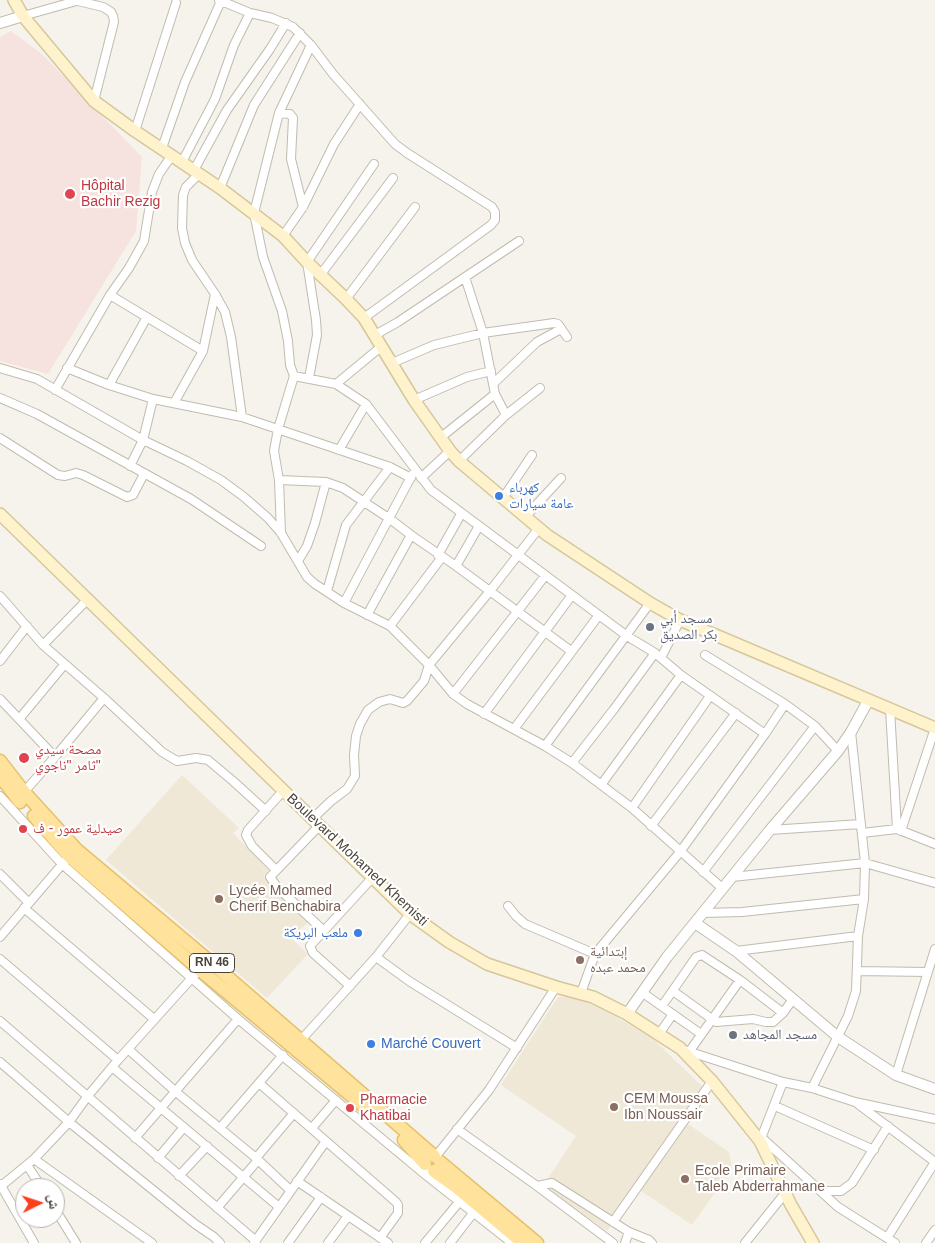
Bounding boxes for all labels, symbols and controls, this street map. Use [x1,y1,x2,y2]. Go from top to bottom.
place label: Hôpital Bachir Rezig [81,178,160,210]
marker: Hôpital Bachir Rezig [63,187,77,201]
place label: كهرباء عامة سيارات [509,480,574,512]
marker: كهرباء عامة سيارات [493,490,505,502]
place label: مسجد أبي بكر الصديق [660,611,717,644]
marker: مسجد أبي بكر الصديق [644,621,656,633]
place label: مصحة سيدي ثامر "ناجوي" [35,742,101,774]
marker: مصحة سيدي ثامر "ناجوي" [17,751,31,765]
street label: Boulevard Mohamed Khemisti [283,790,431,930]
place label: صيدلية عمور - ف [33,821,123,837]
marker: صيدلية عمور - ف [17,823,29,835]
place label: Lycée Mohamed Cherif Benchabira [229,883,341,916]
marker: Lycée Mohamed Cherif Benchabira [213,893,225,905]
place label: ملعب البريكة [283,925,348,941]
marker: ملعب البريكة [352,927,364,939]
place label: إبتدائية محمد عبده [590,944,646,976]
road number: RN 46 [190,954,234,972]
marker: إبتدائية محمد عبده [574,954,586,966]
place label: مسجد المجاهد [743,1027,817,1043]
marker: مسجد المجاهد [727,1029,739,1041]
place label: Marché Couvert [381,1036,481,1052]
marker: Marché Couvert [365,1038,377,1050]
place label: CEM Moussa Ibn Noussair [624,1091,708,1124]
place label: Pharmacie Khatibai [360,1092,427,1124]
marker: CEM Moussa Ibn Noussair [608,1101,620,1113]
marker: Pharmacie Khatibai [344,1102,356,1114]
place label: Ecole Primaire Taleb Abderrahmane [695,1163,825,1196]
marker: Ecole Primaire Taleb Abderrahmane [679,1173,691,1185]
north arrow [15,1178,65,1228]
text: ش [45,1194,62,1210]

